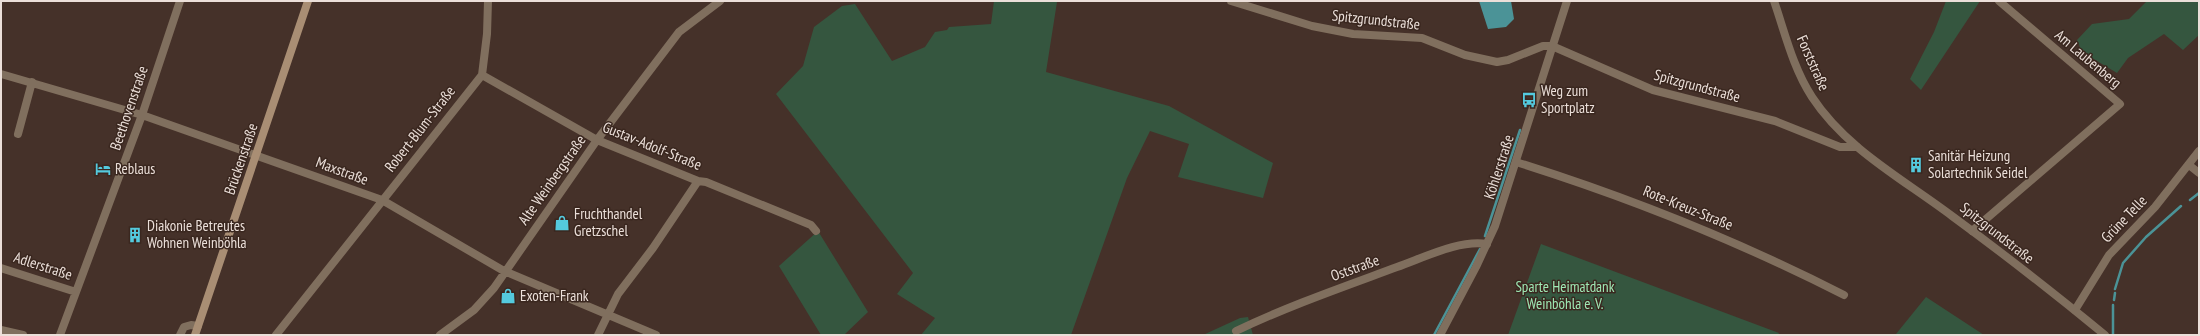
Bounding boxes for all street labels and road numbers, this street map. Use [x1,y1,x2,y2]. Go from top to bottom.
street label: Spitzgrundstraße [1331,5,1421,34]
street label: Am Laubenberg [2051,25,2126,92]
street label: Forststraße [1793,32,1834,94]
street label: Beethovenstraße [105,63,152,152]
street label: Spitzgrundstraße [1652,65,1742,106]
street label: Robert-Blum-Straße [380,82,459,175]
street label: Gustav-Adolf-Straße [600,117,704,174]
street label: Brückenstraße [219,121,262,197]
street label: Alte Weinbergstraße [514,131,590,228]
street label: Köhlerstraße [1479,132,1518,201]
street label: Maxstraße [313,152,371,189]
street label: Rote-Kreuz-Straße [1641,181,1736,234]
street label: Grüne Telle [2097,191,2151,246]
street label: Spitzgrundstraße [1957,198,2038,267]
street label: Adlerstraße [12,247,75,284]
street label: Oststraße [1328,250,1382,285]

